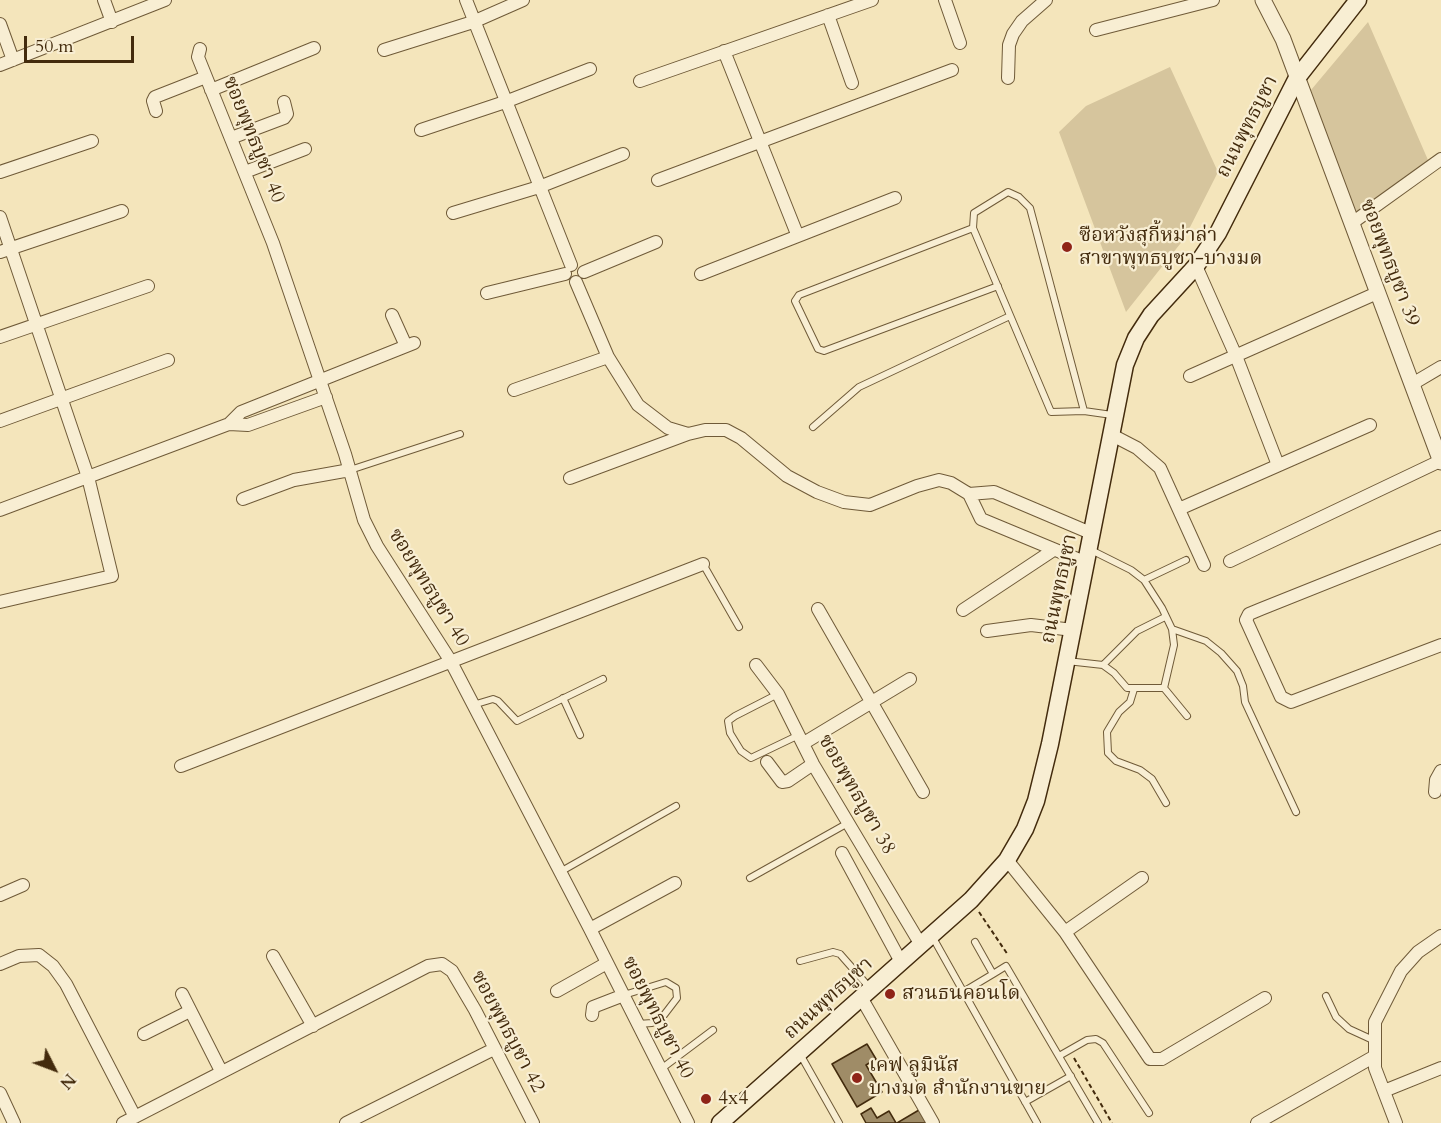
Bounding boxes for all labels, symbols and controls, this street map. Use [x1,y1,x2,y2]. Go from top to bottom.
scale bar [27,24,136,62]
text: 50 m [35,34,74,59]
street label: ถนนพุทธบูชา [1212,72,1284,182]
street label: ซอยพุทธบูชา 40 [217,73,289,207]
street label: ซอยพุทธบูชา 39 [1354,196,1424,330]
place label: ซือหวังสุกี้หม่าล่า สาขาพุทธบูชา-บางมด [1079,224,1262,271]
marker: ซือหวังสุกี้หม่าล่า สาขาพุทธบูชา-บางมด [1060,240,1074,254]
street label: ซอยพุทธบูชา 40 [382,525,474,651]
street label: ถนนพุทธบูชา [1037,532,1083,646]
street label: ซอยพุทธบูชา 38 [812,731,900,859]
street label: ซอยพุทธบูชา 40 [616,953,698,1083]
street label: ถนนพุทธบูชา [780,953,878,1045]
street label: ซอยพุทธบูชา 42 [465,967,549,1097]
place label: สวนธนคอนโด [902,982,1020,1006]
marker: สวนธนคอนโด [883,987,897,1001]
north arrow [24,1039,84,1099]
place label: เคฟ ลูมินัส บางมด สำนักงานขาย [869,1054,1046,1101]
text: N [55,1069,80,1094]
marker: เคฟ ลูมินัส บางมด สำนักงานขาย [850,1071,864,1085]
place label: 4x4 [718,1087,748,1111]
marker: 4x4 [699,1092,713,1106]

